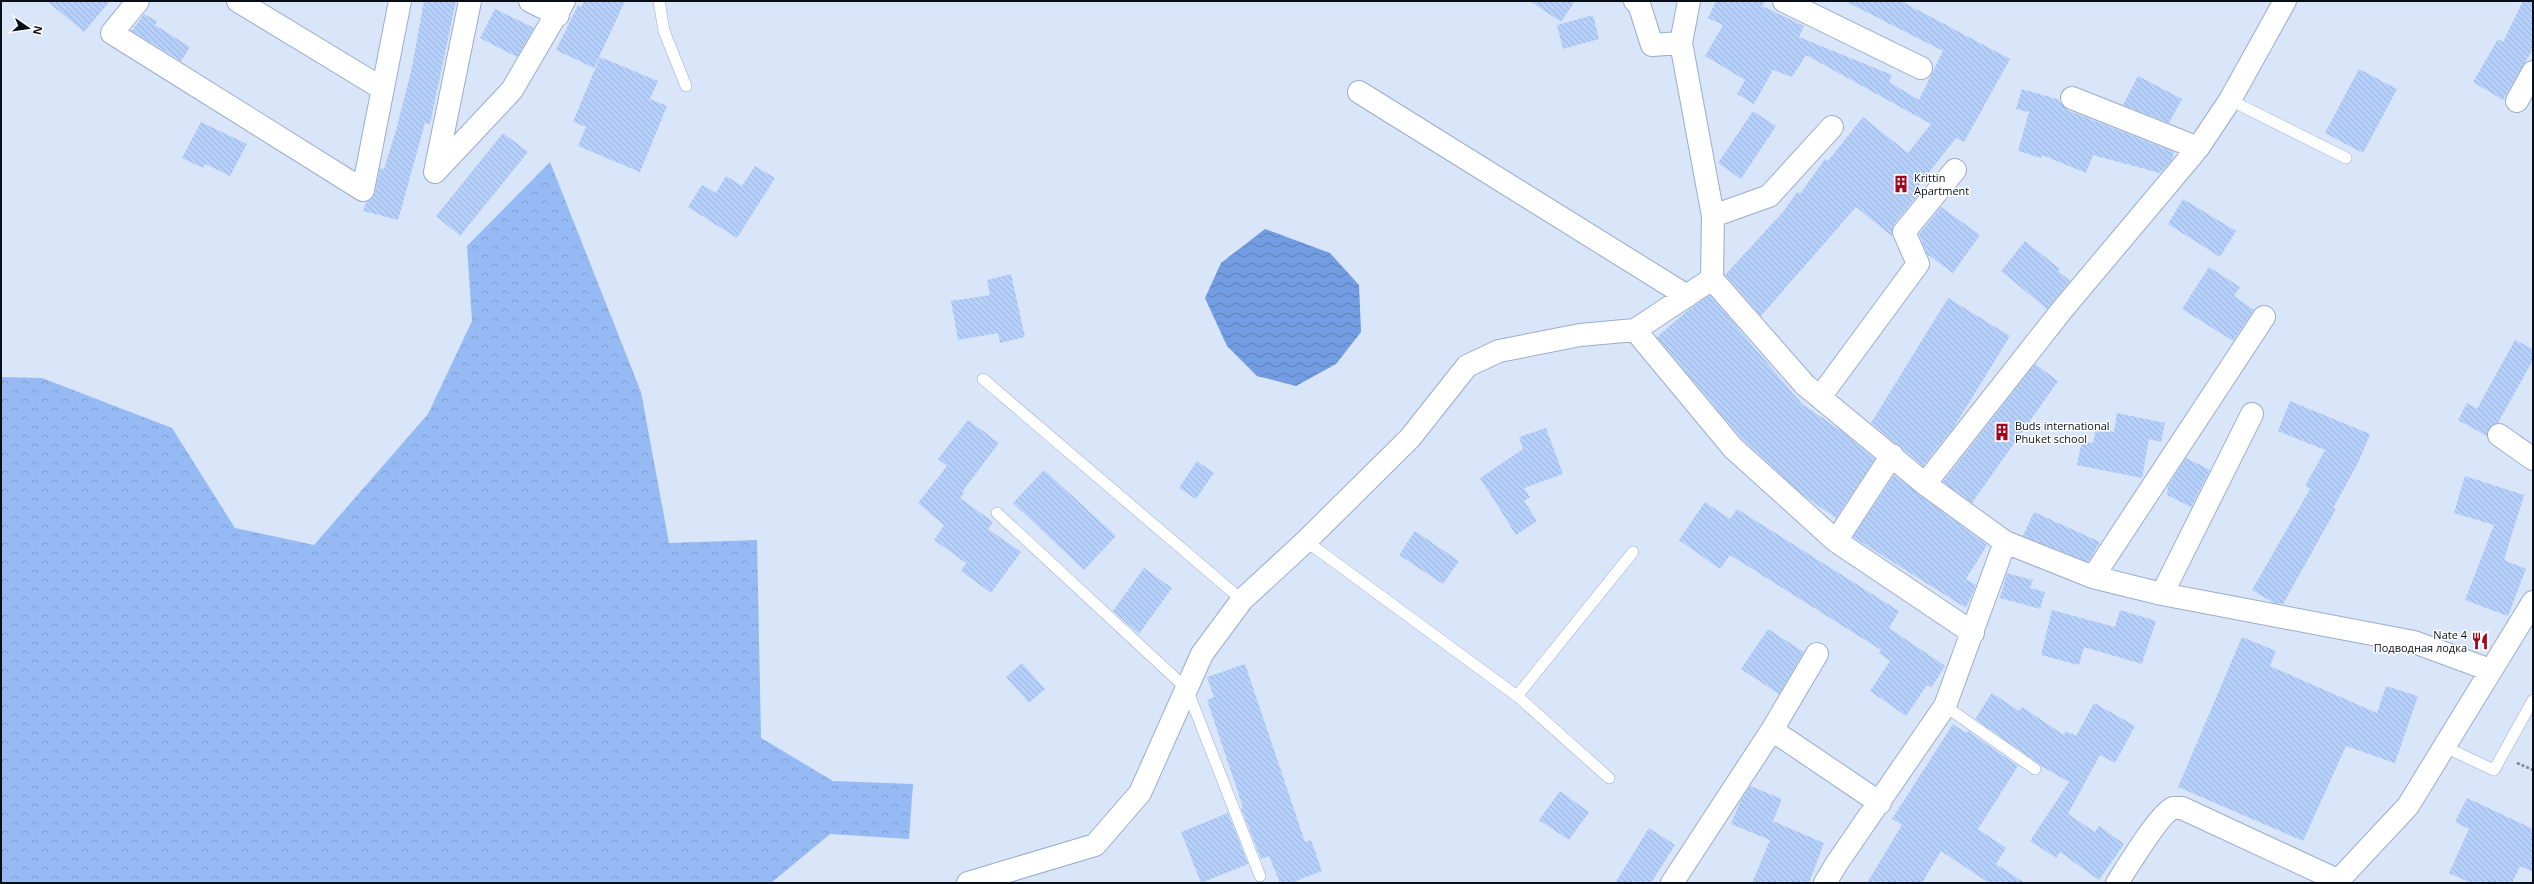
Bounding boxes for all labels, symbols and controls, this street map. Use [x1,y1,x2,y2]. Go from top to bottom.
north arrow [8,8,48,48]
text: N [30,24,47,36]
place label: Krittin Apartment [1914,170,1969,198]
building icon: Krittin Apartment [1891,174,1911,194]
place label: Buds international Phuket school [2015,418,2110,446]
building icon: Buds international Phuket school [1992,422,2012,442]
place label: Nate 4 Подводная лодка [2374,627,2468,655]
restaurant icon: Nate 4 Подводная лодка [2470,631,2490,651]

